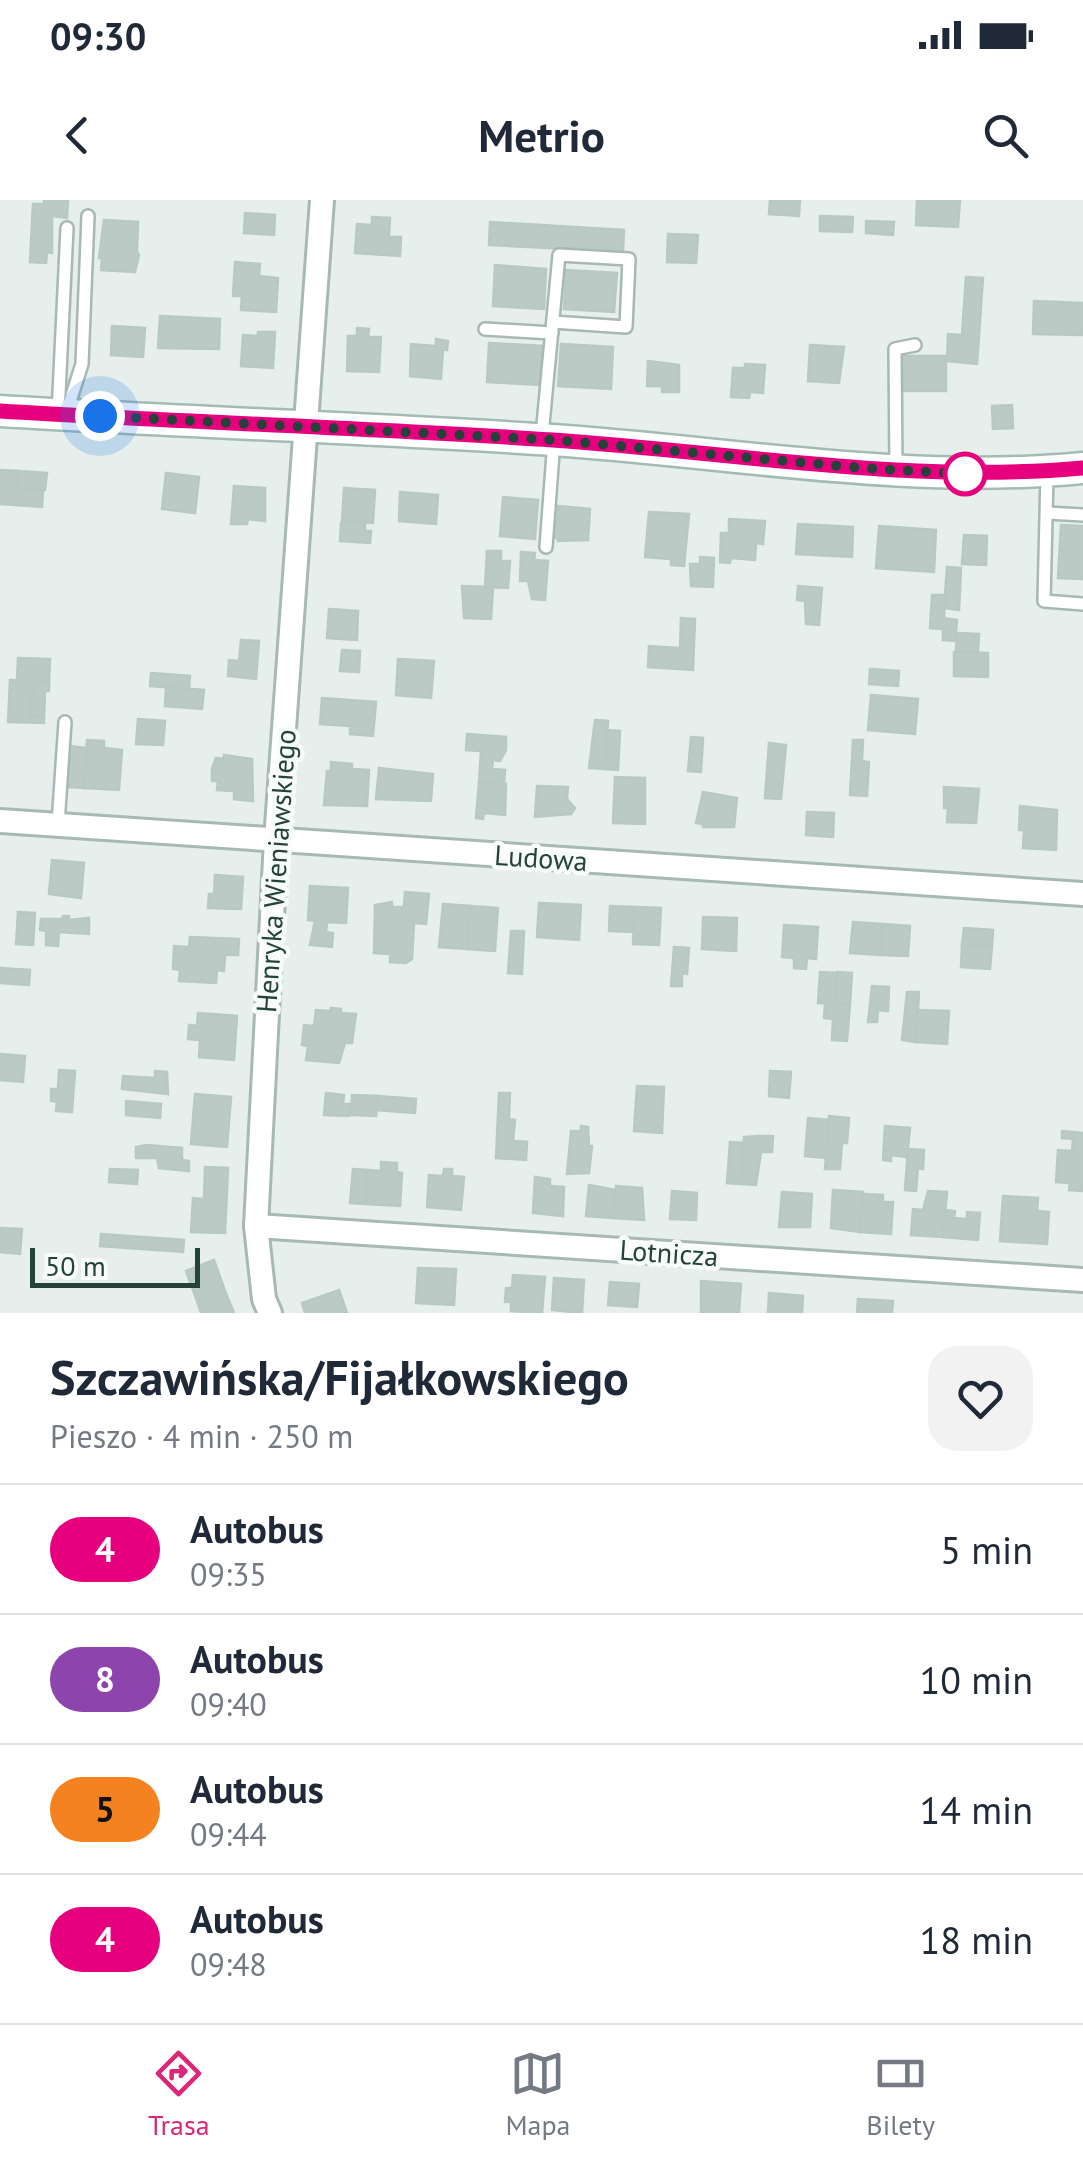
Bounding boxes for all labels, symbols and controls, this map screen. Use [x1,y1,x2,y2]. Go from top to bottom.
text: 09:30 [50,11,146,60]
text: Metrio [478,106,605,164]
icon: back [50,108,105,163]
icon: search [978,108,1033,163]
your location [75,391,125,441]
unlabelled marker [944,453,986,495]
street label: Henryka Wieniawskiego [247,728,304,1014]
street label: Ludowa [493,836,589,879]
street label: Lotnicza [618,1231,720,1274]
scale bar [30,1243,200,1288]
text: 50 m [45,1247,106,1284]
text: Szczawińska/Fijałkowskiego [50,1346,629,1408]
button: heart [928,1346,1033,1451]
text: Pieszo · 4 min · 250 m [50,1415,353,1457]
text: Autobus [190,1504,324,1553]
text: 5 min [940,1525,1033,1574]
text: 4 [95,1526,115,1572]
text: 09:35 [190,1553,267,1595]
text: Autobus [190,1634,324,1683]
text: 10 min [920,1655,1033,1704]
text: 8 [95,1656,115,1702]
text: 09:40 [190,1683,267,1725]
text: Autobus [190,1764,324,1813]
text: 14 min [920,1785,1033,1834]
text: 5 [95,1786,115,1832]
text: 09:44 [190,1813,267,1855]
text: Autobus [190,1894,324,1943]
text: 18 min [920,1915,1033,1964]
text: 4 [95,1916,115,1962]
text: 09:48 [190,1943,267,1985]
tab: Trasa [148,2046,210,2143]
tab: Mapa [505,2046,570,2143]
tab: Bilety [866,2046,935,2143]

